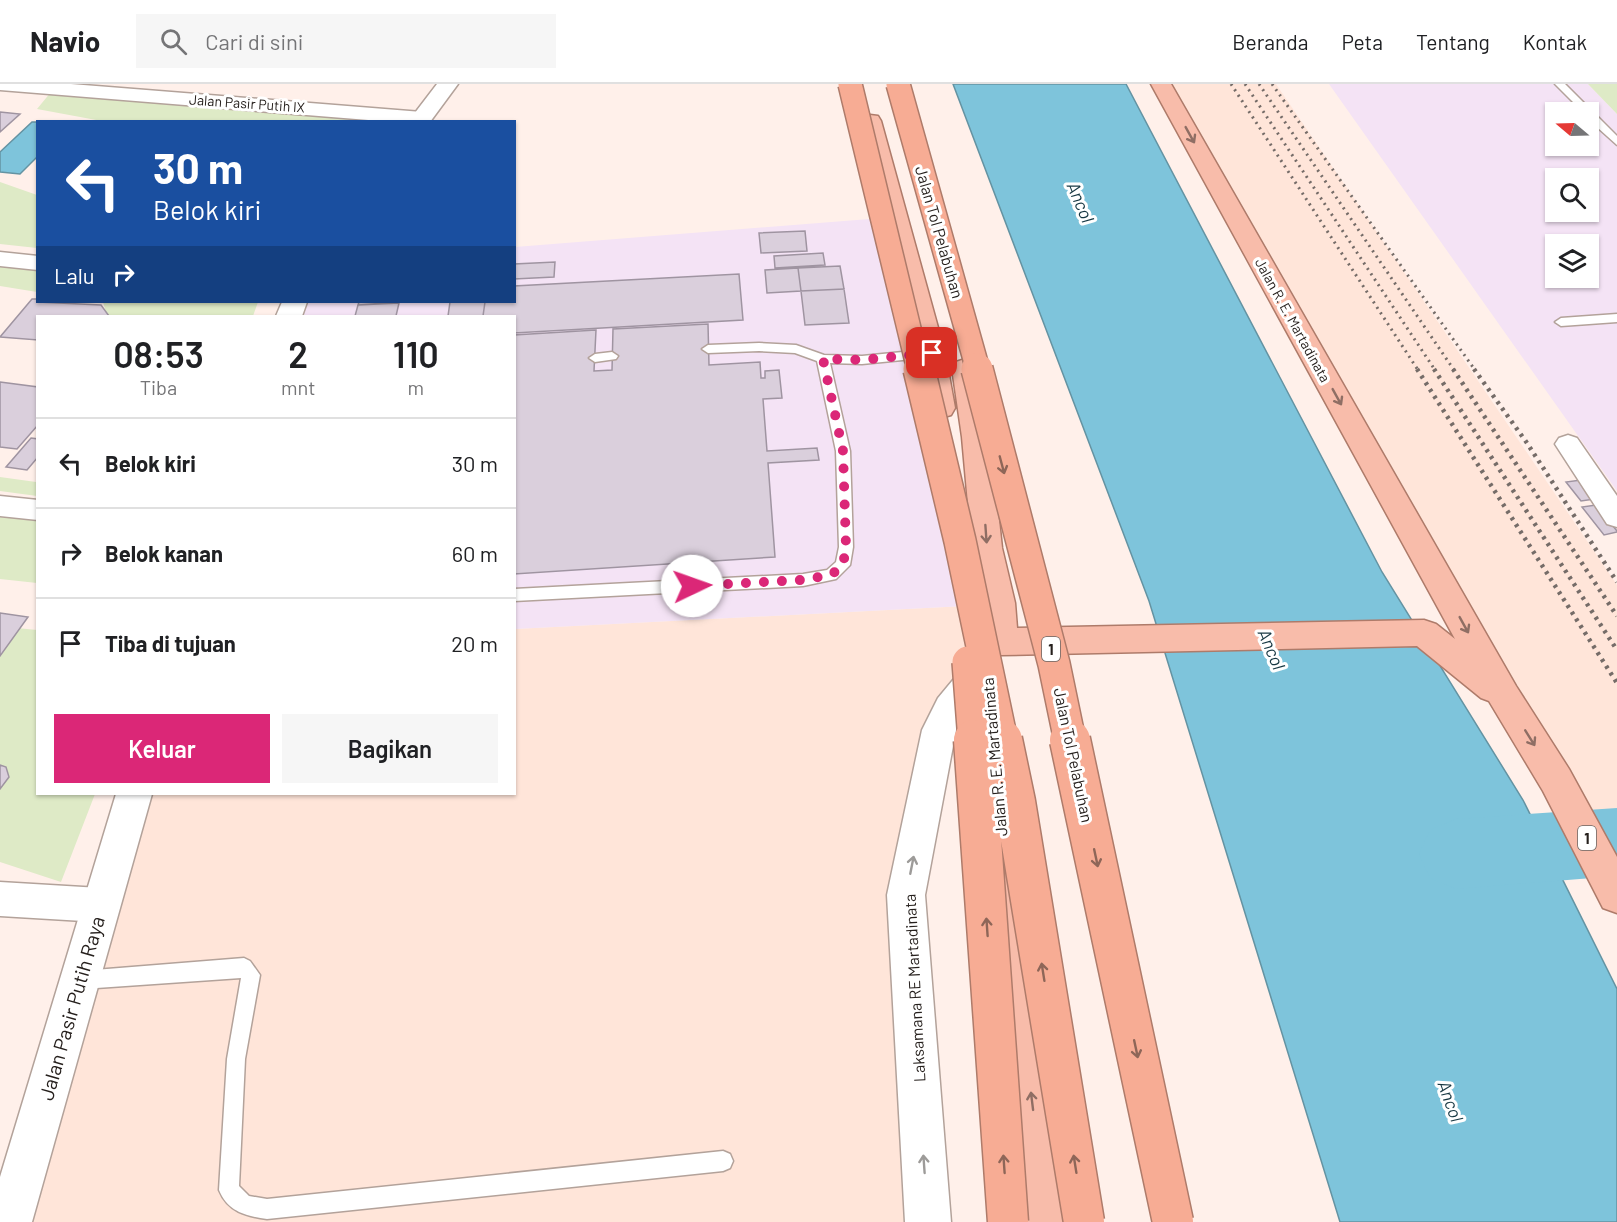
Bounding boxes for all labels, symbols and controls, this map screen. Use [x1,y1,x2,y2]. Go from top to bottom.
search box [136,14,556,68]
text: Navio [30,24,100,58]
icon: search [157,25,190,58]
text: Cari di sini [205,28,303,54]
text: Beranda [1232,29,1308,54]
text: Peta [1341,29,1383,54]
text: Tentang [1416,29,1490,54]
text: Kontak [1523,29,1587,54]
street label: Jalan Pasir Putih IX [188,90,306,116]
north arrow [1545,102,1599,156]
map controls [1545,102,1599,288]
one-way arrow [1184,126,1196,143]
text: 30 m [153,142,243,192]
icon: left [54,144,132,222]
street label: Jalan Tol Pelabuhan [912,164,968,300]
button: search [1545,168,1599,222]
water label: Ancol [1063,178,1099,226]
text: Belok kiri [153,193,261,225]
button: layers [1545,234,1599,288]
street label: Jalan R. E. Martadinata [1252,255,1334,385]
icon: right [107,258,140,291]
text: Lalu [54,262,95,288]
pin [906,327,957,378]
text: 08:53 [113,332,204,375]
text: 2 [288,332,308,375]
text: 110 [393,332,439,375]
icon: arrive [915,336,948,369]
text: Tiba [140,375,177,399]
text: mnt [281,375,316,399]
text: m [407,375,424,399]
one-way arrow [1331,388,1343,405]
icon: left [54,447,87,480]
text: Belok kiri [105,450,196,476]
text: 30 m [452,450,498,476]
one-way arrow [997,455,1009,474]
one-way arrow [981,524,992,543]
icon: right [54,537,87,570]
text: Belok kanan [105,540,223,566]
text: 60 m [452,540,498,566]
position arrow [660,554,724,618]
one-way arrow [1458,616,1470,633]
water label: Ancol [1254,625,1290,673]
icon: arrive [54,627,87,660]
text: Tiba di tujuan [105,630,236,656]
text: 20 m [451,630,498,656]
road number: 1 [1042,637,1060,661]
street label: Jalan R. E. Martadinata [978,677,1010,837]
street label: Jalan Tol Pelabuhan [1050,686,1098,824]
button: Keluar [54,714,270,783]
button: Bagikan [282,714,498,783]
one-way arrow [1524,729,1536,746]
road number: 1 [1578,826,1596,850]
one-way arrow [1091,848,1102,868]
one-way arrow [907,855,918,875]
street label: Laksamana RE Martadinata [900,893,928,1083]
street label: Jalan Pasir Putih Raya [33,913,109,1103]
one-way arrow [982,918,993,938]
one-way arrow [1038,962,1049,982]
one-way arrow [1131,1039,1143,1058]
water label: Ancol [1433,1077,1469,1125]
one-way arrow [1026,1092,1037,1112]
one-way arrow [919,1154,930,1174]
one-way arrow [999,1154,1010,1174]
one-way arrow [1069,1155,1080,1175]

